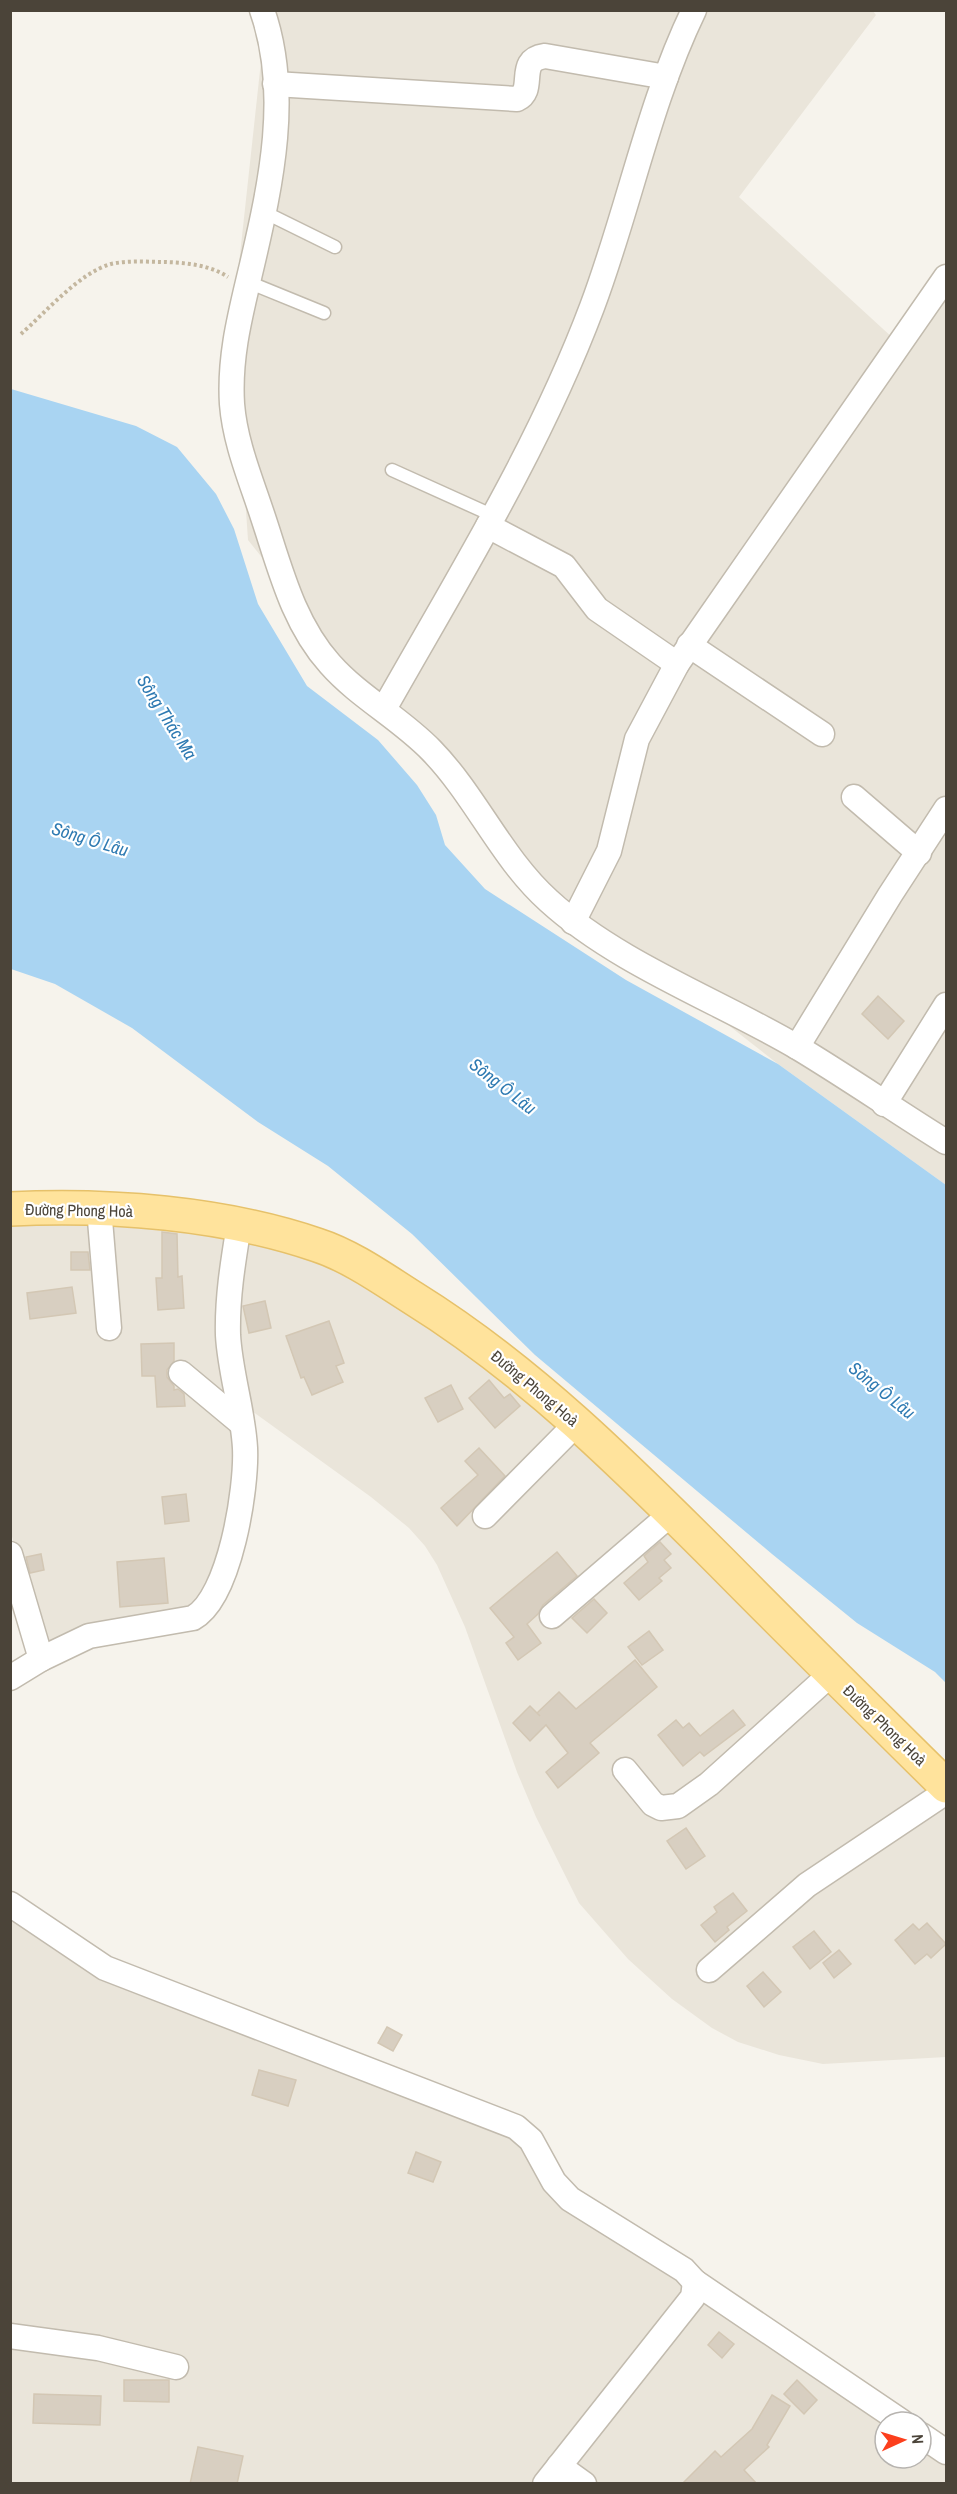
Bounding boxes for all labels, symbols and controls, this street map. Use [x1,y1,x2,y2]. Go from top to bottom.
water label: Sông Thác Ma [131,670,203,764]
water label: Sông Ô Lâu [49,816,131,862]
water label: Sông Ô Lâu [464,1052,542,1120]
street label: Đường Phong Hoà [25,1198,134,1222]
street label: Đường Phong Hoà [487,1345,584,1432]
water label: Sông Ô Lâu [844,1355,920,1425]
street label: Đường Phong Hoà [839,1680,932,1771]
north arrow [873,2410,933,2470]
text: N [907,2433,929,2444]

